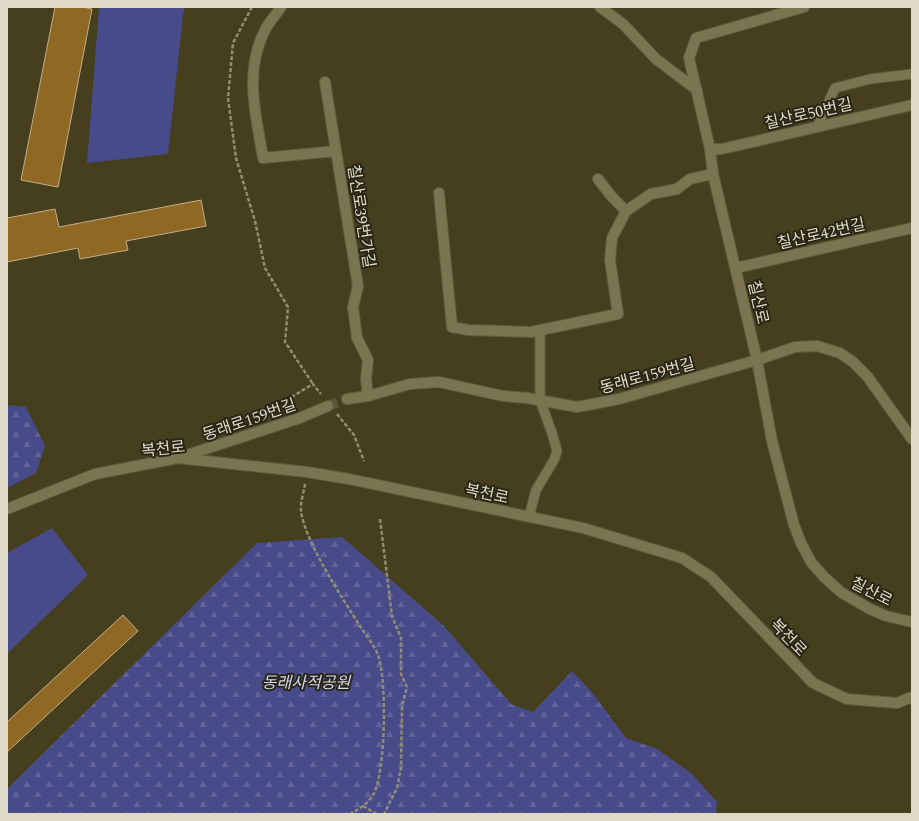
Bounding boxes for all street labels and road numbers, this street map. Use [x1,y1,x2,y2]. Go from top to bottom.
street label: 칠산로50번길 [762,92,855,136]
street label: 칠산로39번가길 [341,163,381,270]
street label: 칠산로42번길 [775,212,868,256]
street label: 칠산로 [741,278,775,327]
street label: 동래로159번길 [597,352,698,400]
street label: 동래로159번길 [199,393,299,447]
street label: 복천로 [140,435,187,463]
street label: 복천로 [463,478,511,510]
street label: 칠산로 [846,571,897,613]
street label: 복천로 [764,613,812,662]

